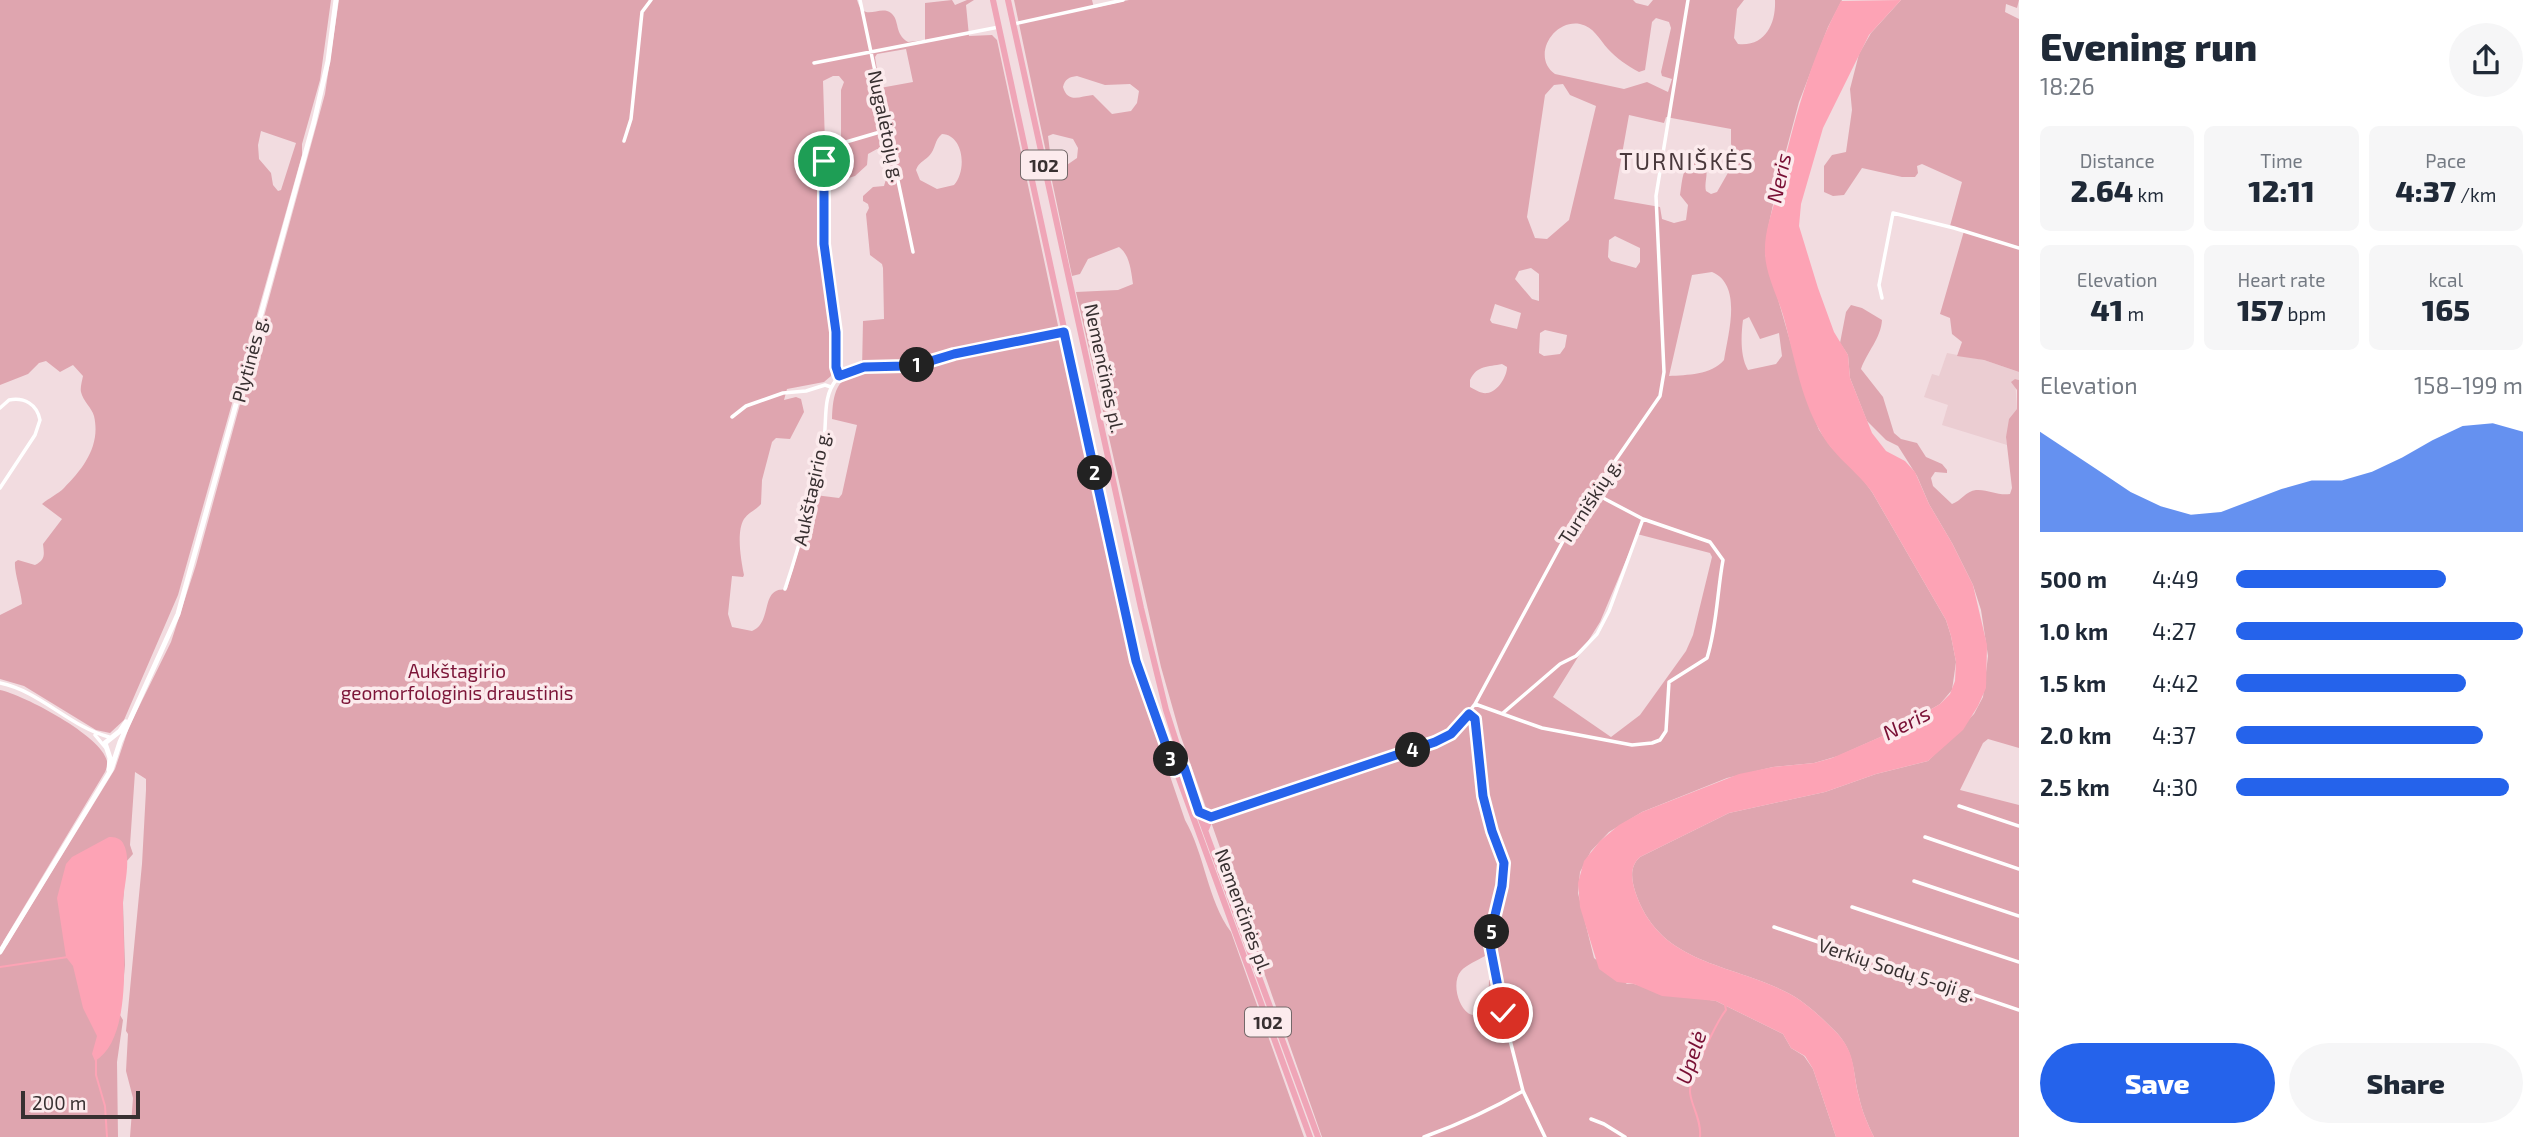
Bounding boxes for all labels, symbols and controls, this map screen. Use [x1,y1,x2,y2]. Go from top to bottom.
text: Evening run [2040,23,2257,69]
button: share [2449,23,2523,97]
street label: Nugalėtojų g. [864,68,910,184]
text: 18:26 [2040,72,2095,100]
pin [794,131,854,191]
icon: arrive [805,142,843,180]
district label: TURNIŠKĖS [1619,147,1755,175]
text: Distance [2080,149,2155,172]
text: Time [2260,149,2303,172]
text: Pace [2425,149,2466,172]
road number: 102 [1021,150,1067,180]
water label: Neris [1761,151,1795,205]
text: 2.64 [2071,172,2133,208]
text: 12:11 [2248,172,2315,208]
text: 4:37 [2395,172,2456,208]
text: km [2133,183,2164,206]
text: /km [2456,183,2496,206]
text: Elevation [2077,268,2157,291]
text: Heart rate [2238,268,2325,291]
text: kcal [2428,268,2463,291]
text: 41 [2090,291,2123,327]
text: 157 [2237,291,2283,327]
text: 165 [2422,291,2470,327]
street label: Nemenčinės pl. [1080,301,1130,435]
text: m [2123,302,2144,325]
text: bpm [2283,302,2326,325]
street label: Plytinės g. [226,313,272,405]
pin: 1 [900,348,934,382]
text: 1 [912,353,921,376]
text: Elevation [2040,371,2138,399]
text: 158–199 m [2414,371,2523,399]
street label: Aukštagirio g. [788,428,834,548]
street label: Turniškių g. [1553,454,1625,548]
pin: 2 [1078,456,1112,490]
text: 2 [1089,461,1100,484]
text: 500 m [2040,565,2107,593]
text: 4:49 [2152,565,2199,593]
text: 1.0 km [2040,617,2108,645]
text: 4:27 [2152,617,2196,645]
park label: Aukštagirio geomorfologinis draustinis [341,659,573,704]
text: 1.5 km [2040,669,2106,697]
text: 4:42 [2152,669,2199,697]
water label: Neris [1878,699,1934,745]
text: 2.0 km [2040,721,2112,749]
text: 4:37 [2152,721,2196,749]
pin: 4 [1396,732,1430,768]
text: 4 [1406,738,1419,761]
pin: 3 [1154,742,1188,776]
text: 3 [1165,747,1176,770]
text: 2.5 km [2040,773,2110,801]
text: 4:30 [2152,773,2198,801]
street label: Nemenčinės pl. [1211,845,1277,977]
pin: 5 [1474,914,1510,950]
text: 5 [1486,920,1497,943]
street label: Verkių Sodų 5-oji g. [1816,933,1978,1005]
pin [1473,983,1533,1043]
icon: check [1484,994,1522,1032]
road number: 102 [1245,1007,1291,1036]
water label: Upelė [1669,1027,1711,1087]
button: Save [2040,1043,2275,1123]
button: Share [2289,1043,2523,1123]
scale bar [21,1088,140,1120]
text: 200 m [32,1091,86,1114]

